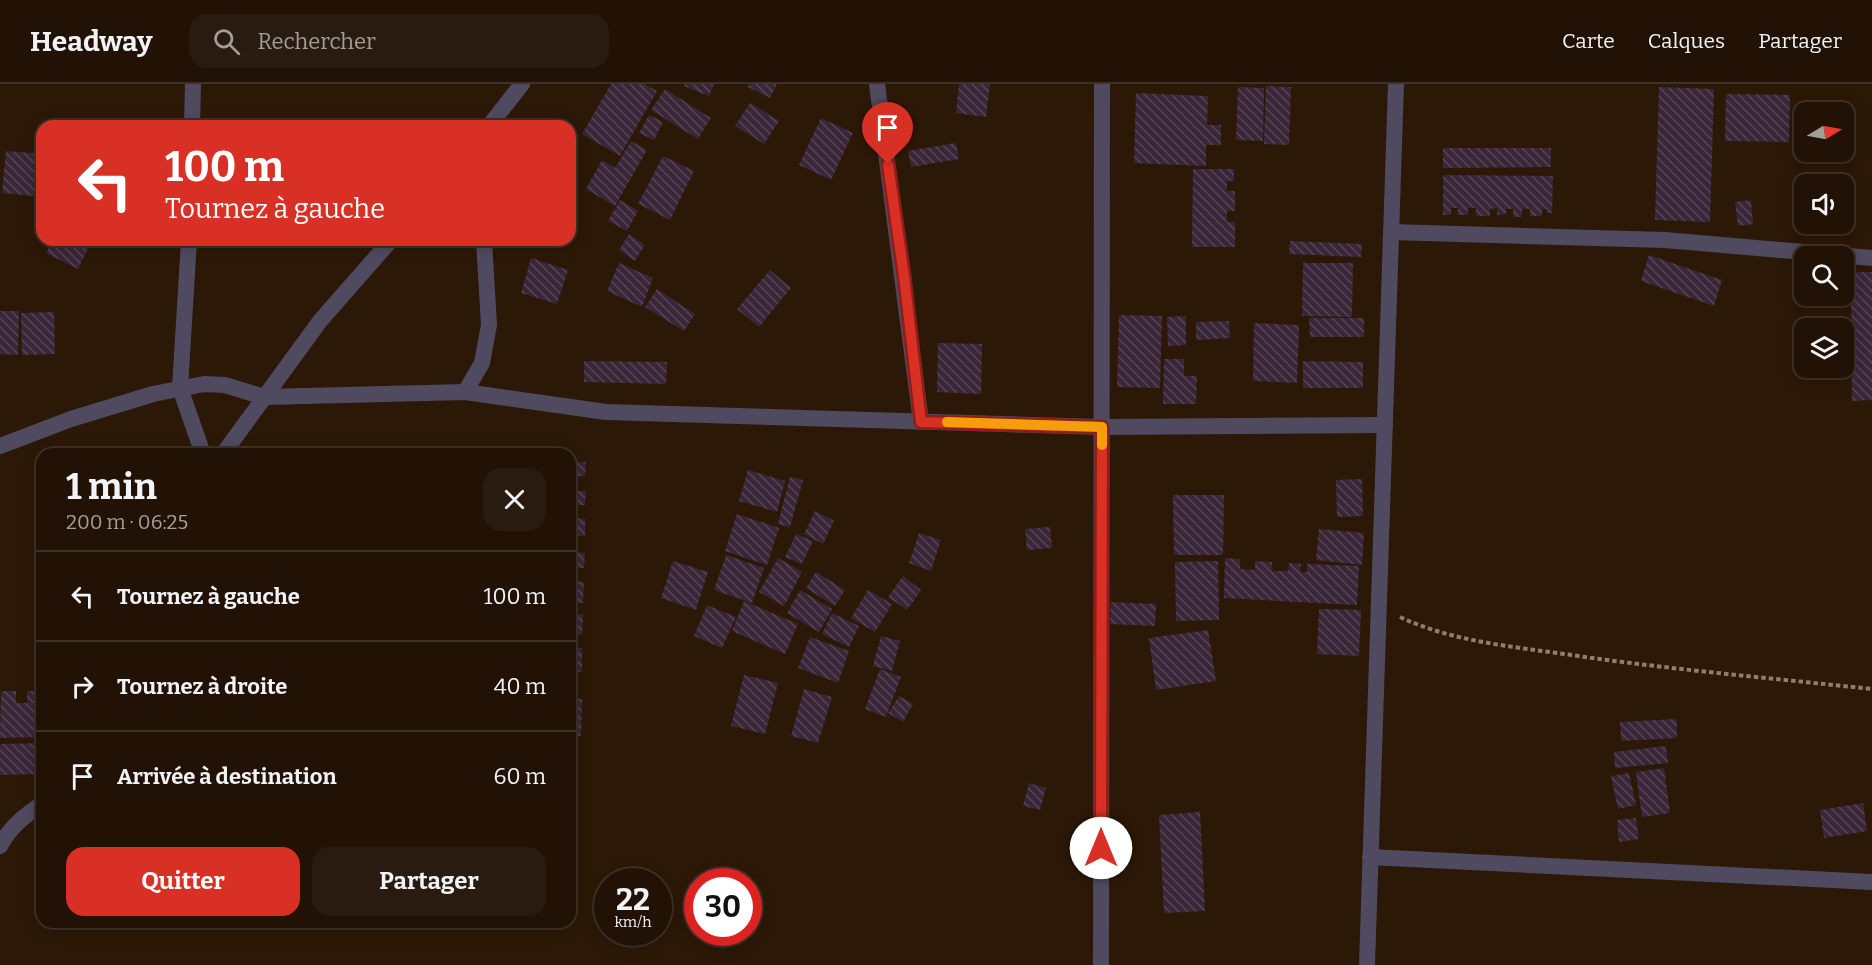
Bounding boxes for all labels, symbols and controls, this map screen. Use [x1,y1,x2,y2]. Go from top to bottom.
search box [189,14,609,68]
text: Headway [30,25,153,58]
icon: search [210,25,243,58]
text: Rechercher [258,28,376,55]
text: Carte [1562,28,1615,54]
text: Calques [1648,28,1725,54]
text: Partager [1758,28,1842,54]
pin [862,102,913,164]
north arrow [1794,102,1854,162]
map controls [1794,102,1854,378]
icon: arrive [871,111,904,144]
text: 100 m [165,142,284,192]
icon: left [66,144,144,222]
button: sound [1794,174,1854,234]
text: Tournez à gauche [165,193,385,225]
button: search [1794,246,1854,306]
button: layers [1794,318,1854,378]
text: 1 min [66,465,157,509]
button: close [483,468,546,531]
text: 200 m · 06:25 [66,510,188,534]
icon: left [66,580,99,613]
text: Tournez à gauche [117,583,300,610]
text: 100 m [483,583,546,610]
icon: right [66,670,99,703]
text: Tournez à droite [117,673,287,700]
text: 40 m [494,673,546,700]
icon: arrive [66,760,99,793]
text: Arrivée à destination [117,763,337,790]
text: 60 m [494,763,546,790]
position arrow [1069,816,1133,880]
button: Quitter [66,847,300,916]
button: Partager [312,847,546,916]
speed limit sign: 30 [684,868,762,946]
text: 22 [616,882,650,918]
text: km/h [614,913,652,931]

